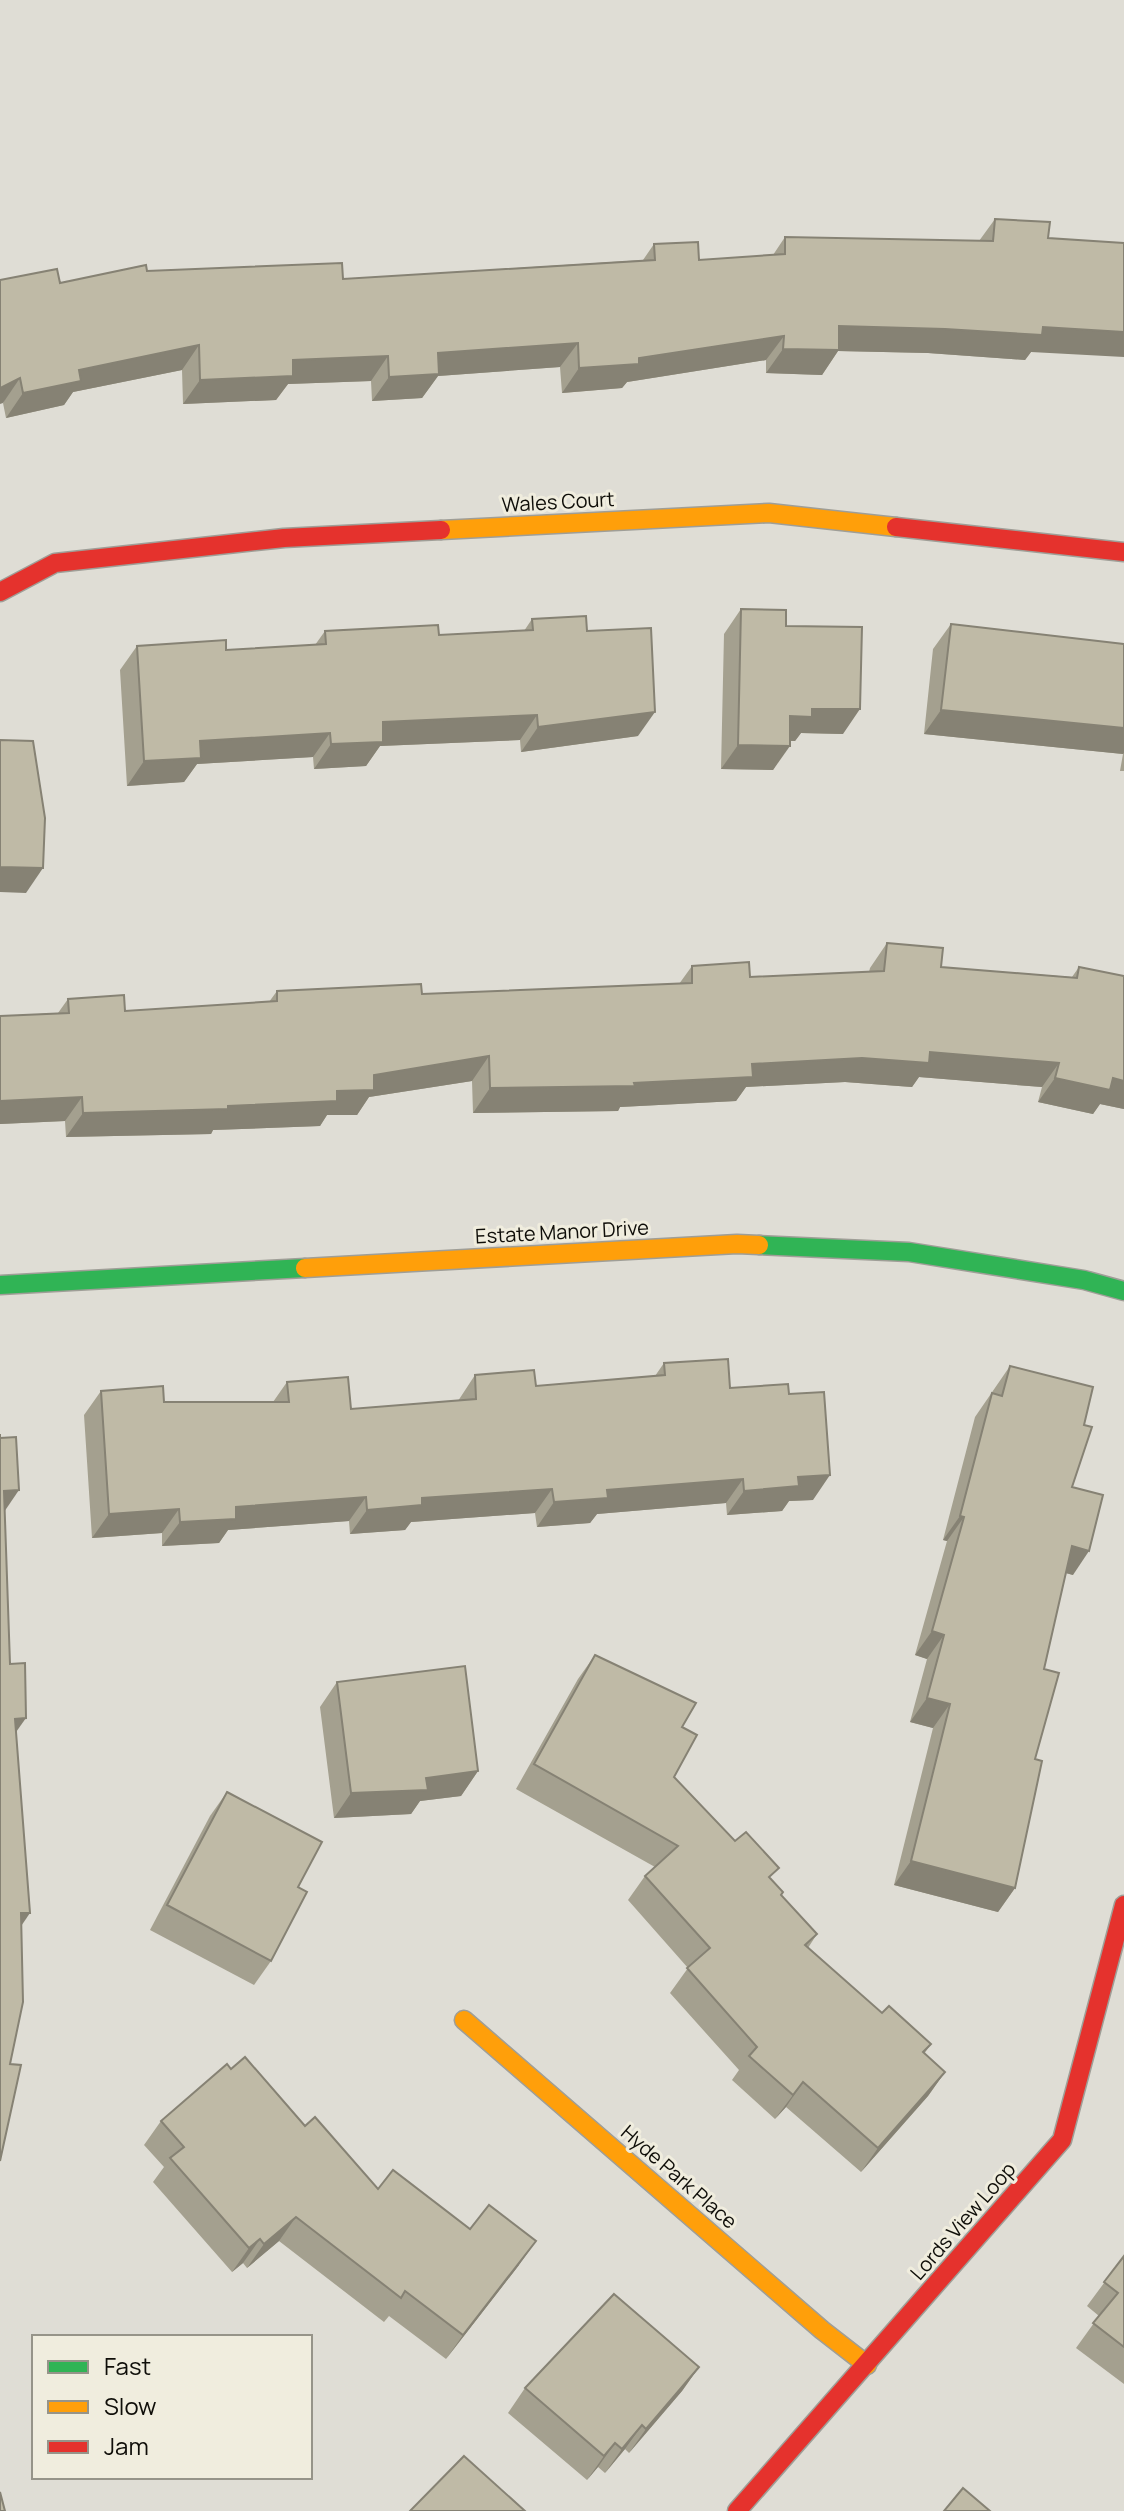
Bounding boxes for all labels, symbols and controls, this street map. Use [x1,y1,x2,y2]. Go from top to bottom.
street label: Wales Court [501,485,615,518]
street label: Estate Manor Drive [474,1213,649,1250]
street label: Hyde Park Place [616,2119,743,2235]
street label: Lords View Loop [904,2156,1021,2285]
legend [32,2335,312,2479]
text: Fast [104,2349,151,2382]
text: Slow [104,2389,157,2422]
text: Jam [104,2429,149,2462]

